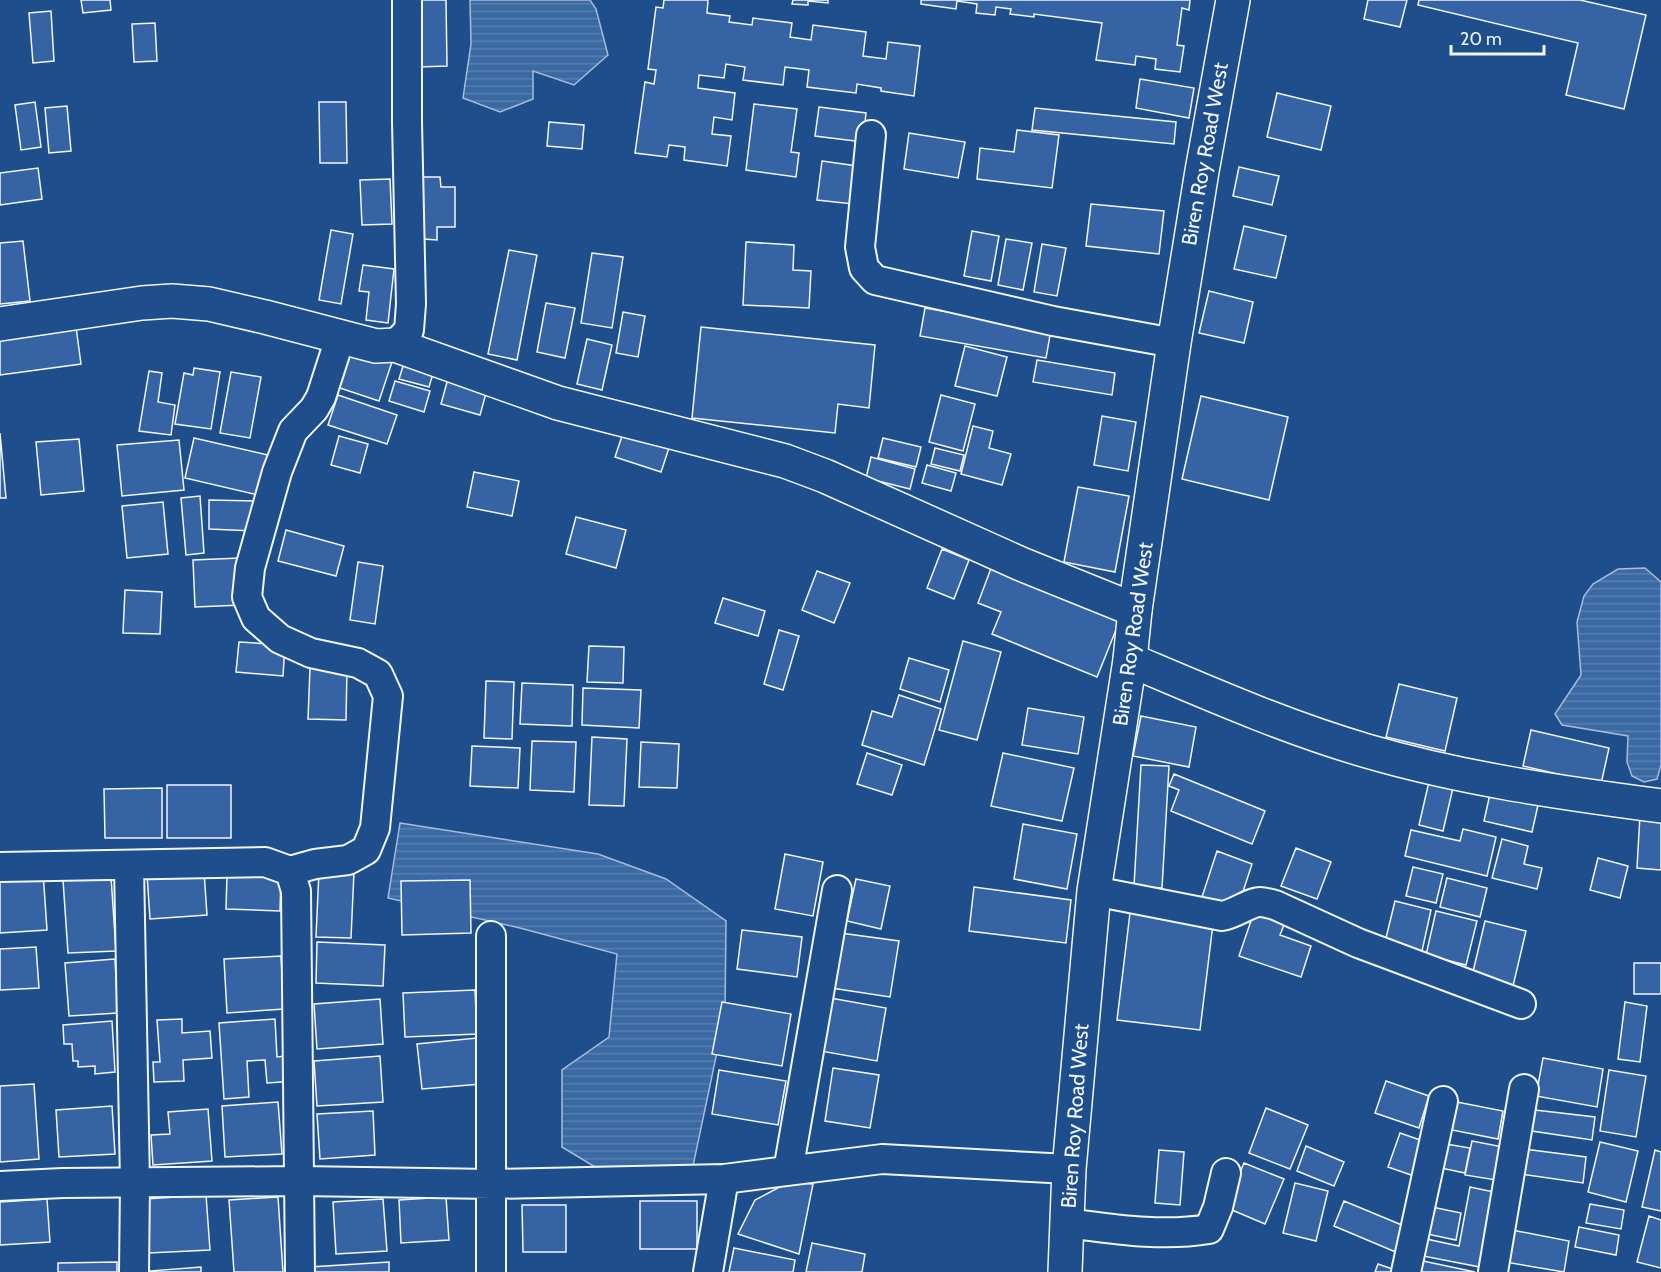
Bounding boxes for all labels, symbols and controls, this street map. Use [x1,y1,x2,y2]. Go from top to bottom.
scale bar [1451,18,1544,56]
text: 20 m [1460,28,1502,50]
street label: Biren Roy Road West [1176,61,1233,247]
street label: Biren Roy Road West [1107,540,1158,727]
street label: Biren Roy Road West [1056,1023,1093,1209]

